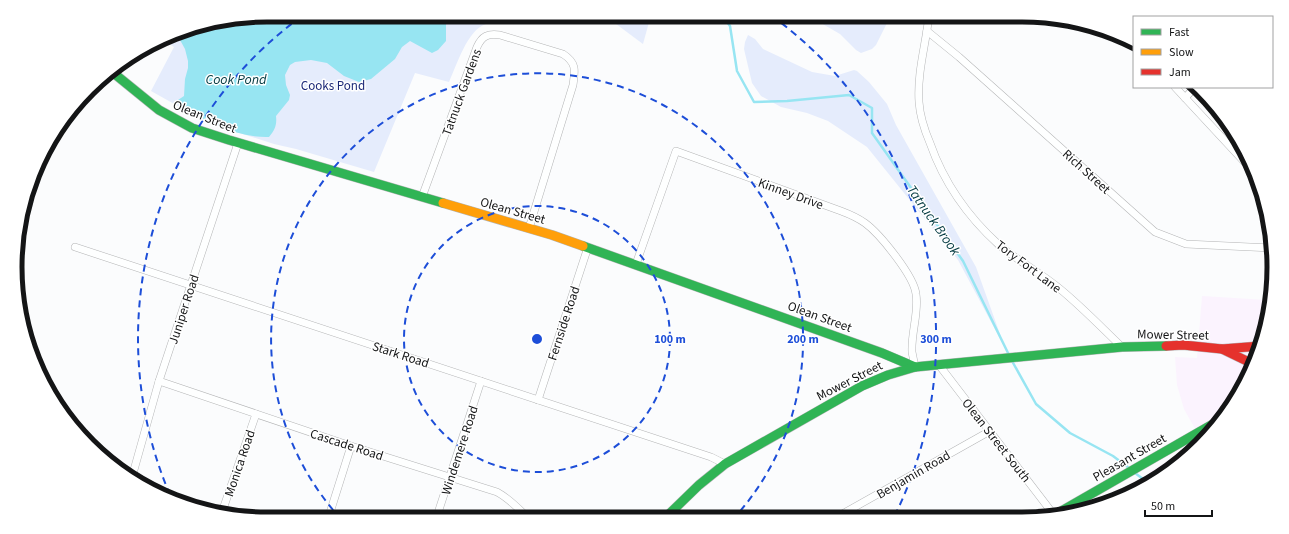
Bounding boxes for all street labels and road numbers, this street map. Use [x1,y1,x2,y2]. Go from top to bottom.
street label: Tatnuck Gardens [438,46,486,138]
street label: Olean Street [170,96,240,138]
street label: Rich Street [1058,145,1115,198]
street label: Kinney Drive [755,174,826,214]
street label: Olean Street [478,193,548,229]
street label: Tory Fort Lane [992,236,1065,297]
street label: Juniper Road [164,272,204,346]
street label: Fernside Road [543,284,584,363]
street label: Olean Street [785,297,855,337]
street label: Mower Street [1137,325,1210,345]
street label: Stark Road [370,337,431,373]
street label: Mower Street [813,356,886,405]
street label: Olean Street South [958,395,1035,486]
street label: Windemere Road [437,403,483,497]
street label: Cascade Road [308,425,386,465]
street label: Monica Road [220,427,260,499]
street label: Pleasant Street [1089,429,1170,486]
street label: Benjamin Road [873,446,954,503]

